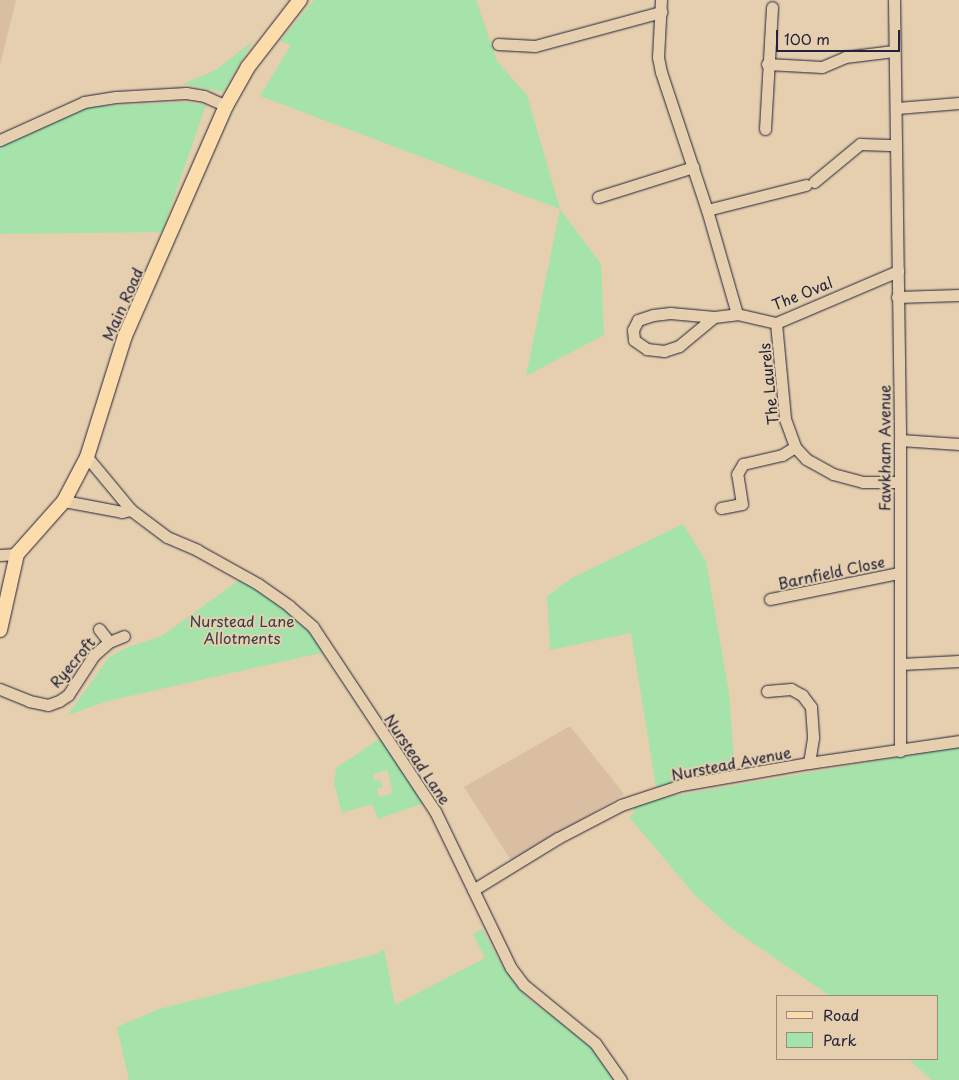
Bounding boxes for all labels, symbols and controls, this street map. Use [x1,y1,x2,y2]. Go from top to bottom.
scale bar [779,20,903,52]
text: 100 m [784,27,830,50]
street label: Main Road [98,265,146,343]
street label: The Oval [769,273,835,313]
street label: The Laurels [755,342,781,426]
street label: Fawkham Avenue [875,386,893,510]
street label: Barnfield Close [776,552,886,592]
park label: Nurstead Lane Allotments [189,611,295,646]
street label: Ryecroft [46,633,98,691]
street label: Nurstead Lane [381,710,455,808]
street label: Nurstead Avenue [670,743,792,783]
legend [776,995,939,1060]
text: Road [823,1003,859,1026]
text: Park [823,1028,857,1051]

